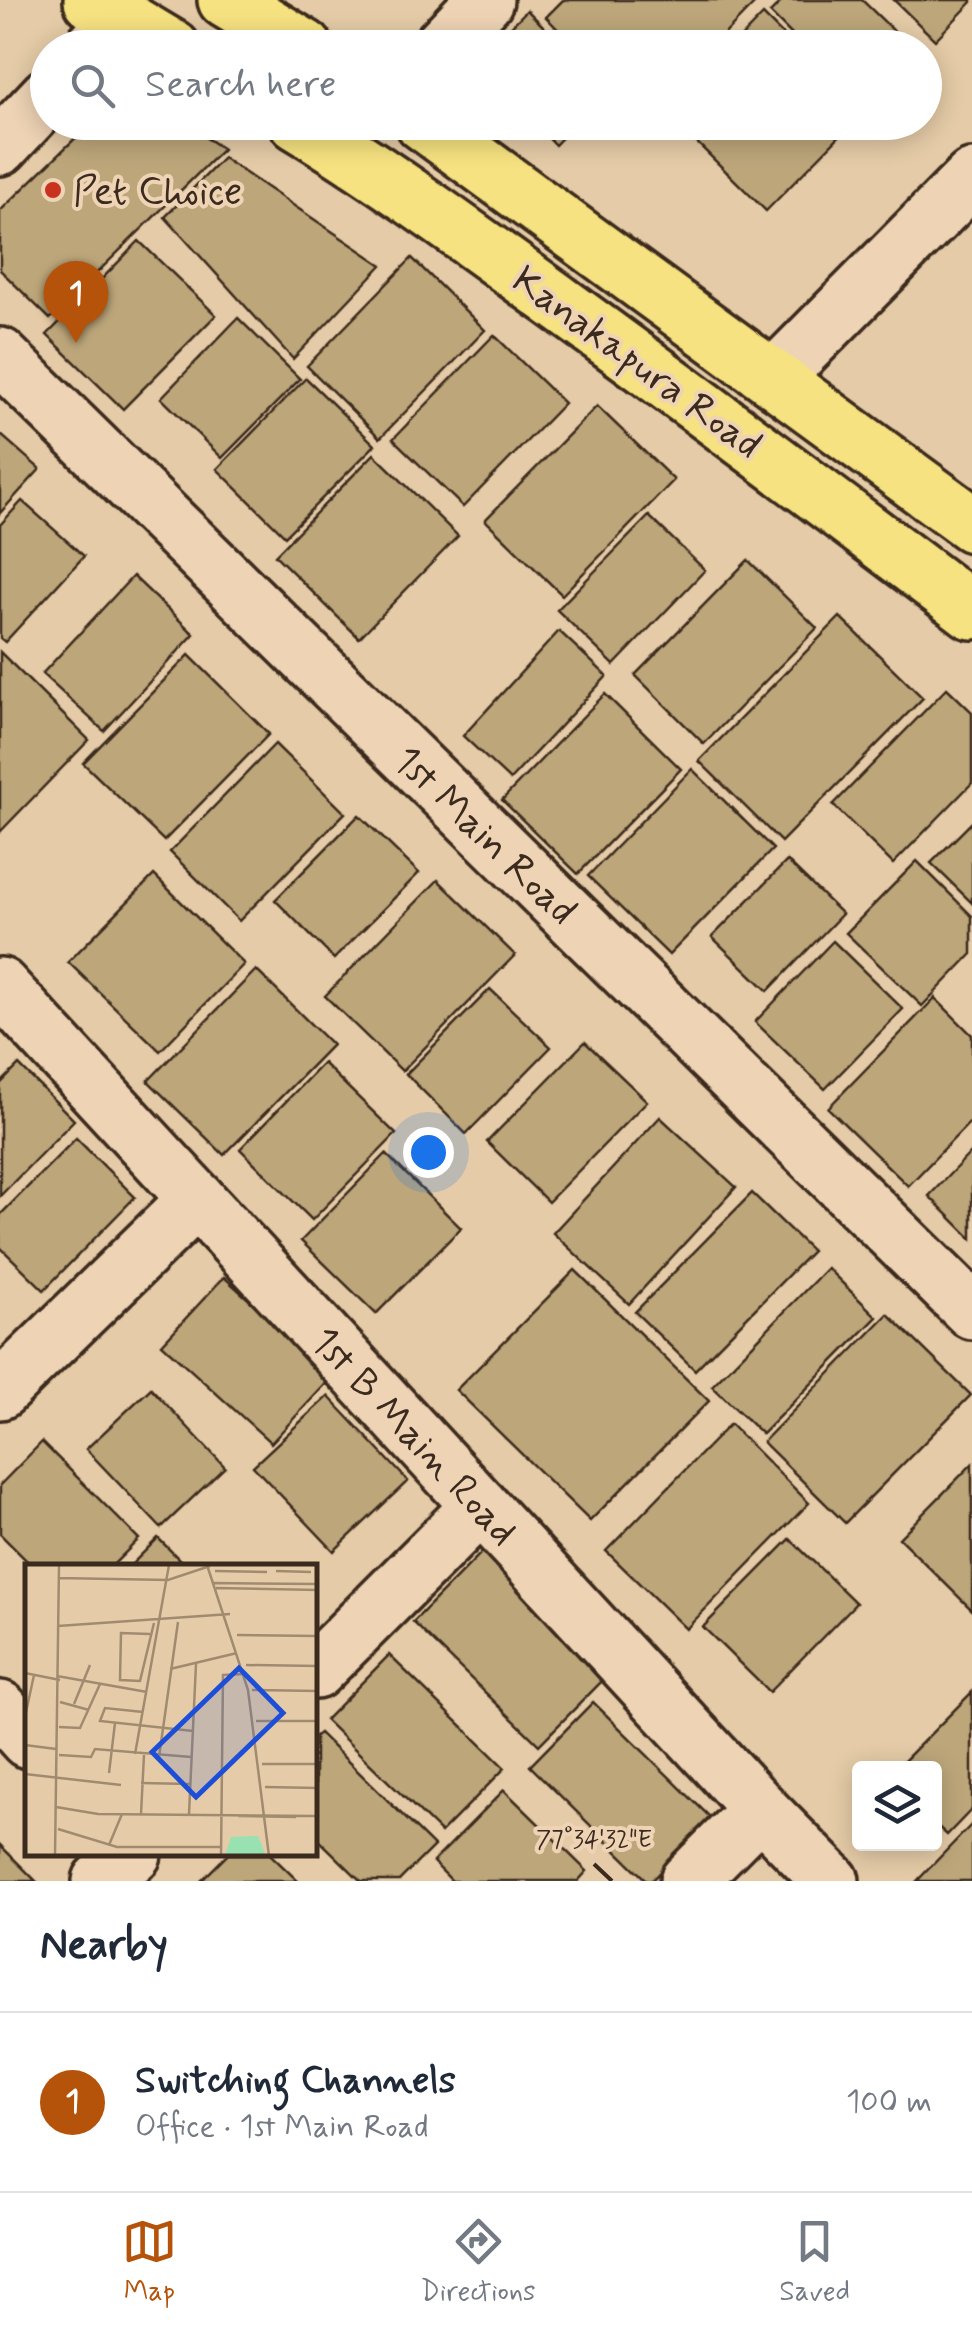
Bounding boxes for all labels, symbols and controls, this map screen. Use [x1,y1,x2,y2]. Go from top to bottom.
search box [30,30,942,140]
icon: search [65,58,120,113]
text: Search here [145,61,336,110]
place label: Pet Choice [73,167,242,219]
marker: Pet Choice [42,179,64,201]
street label: Kanakapura Road [501,255,771,472]
pin: 1 [44,260,108,343]
street label: 1st Main Road [381,735,587,937]
your location [403,1127,454,1178]
street label: 1st B Main Road [298,1316,528,1558]
inset map [25,1564,318,1856]
map controls [852,1761,942,1851]
button: layers [852,1761,942,1851]
text: 77°34'32"E [536,1824,652,1857]
text: Nearby [40,1919,168,1974]
text: Switching Channels [135,2057,456,2106]
text: 1 [65,2081,80,2123]
text: 100 m [846,2081,932,2123]
text: Office · 1st Main Road [135,2106,429,2148]
tab: Map [122,2214,177,2311]
tab: Directions [421,2214,536,2311]
tab: Saved [779,2214,850,2311]

